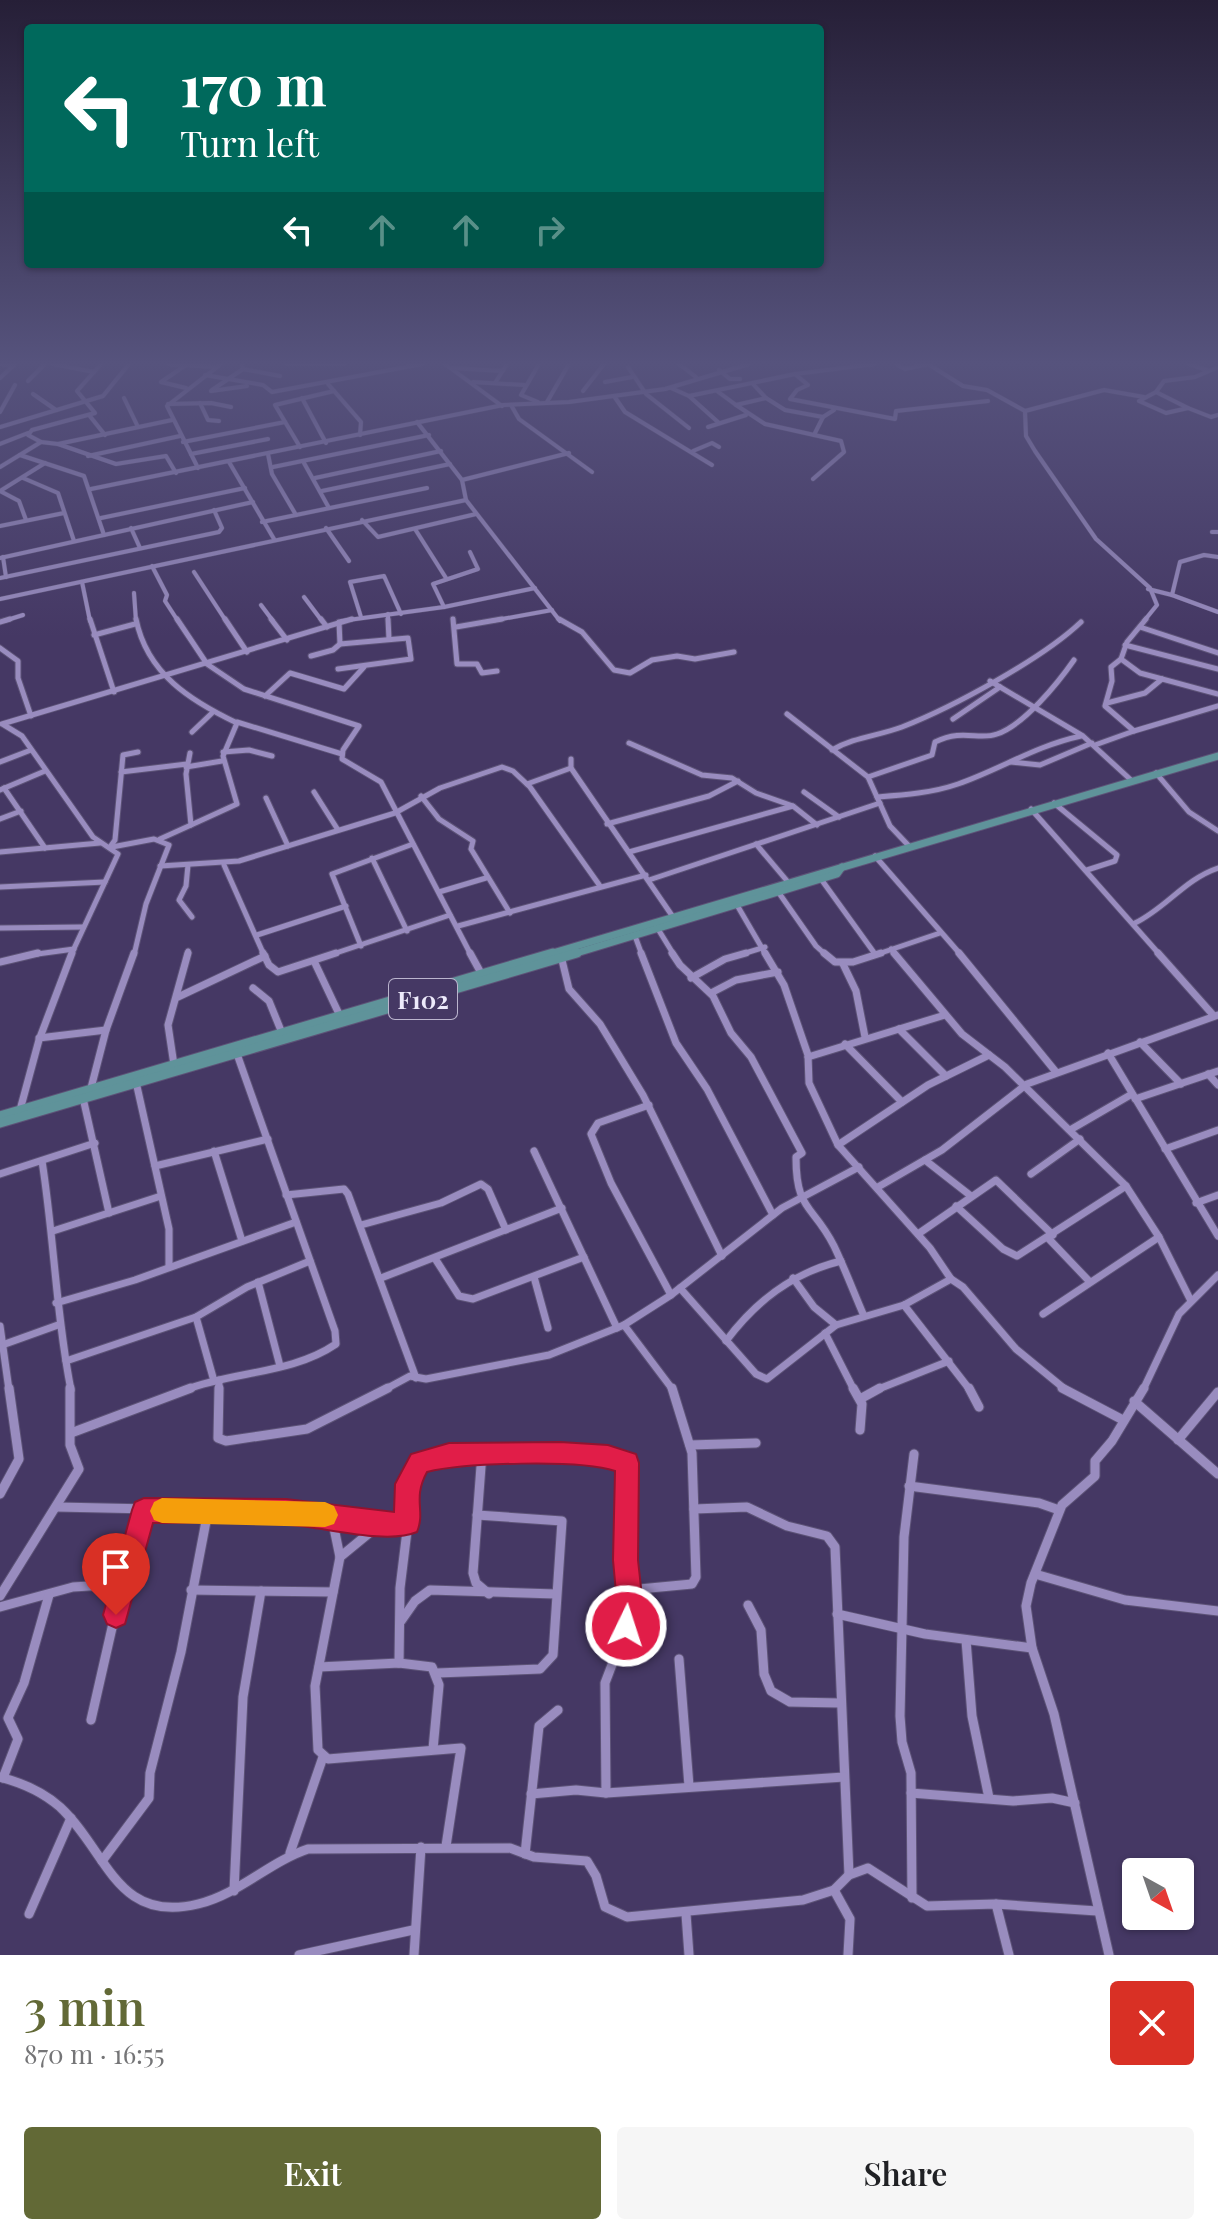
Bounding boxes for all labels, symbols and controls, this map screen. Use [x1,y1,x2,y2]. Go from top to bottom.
text: 170 m [180,46,327,121]
icon: left [48,56,152,160]
text: Turn left [180,118,319,166]
icon: left [276,208,320,252]
icon: ahead [360,208,404,252]
icon: ahead [444,208,488,252]
icon: right [528,208,572,252]
road number: F102 [389,979,457,1019]
pin [82,1533,150,1615]
icon: arrive [94,1545,138,1589]
position arrow [584,1584,668,1668]
north arrow [1122,1858,1194,1930]
map controls [1122,1858,1194,1930]
text: 3 min [24,1974,145,2038]
button: close [1110,1981,1194,2065]
text: 870 m · 16:55 [24,2036,165,2071]
button: Exit [24,2127,601,2219]
button: Share [617,2127,1194,2219]

